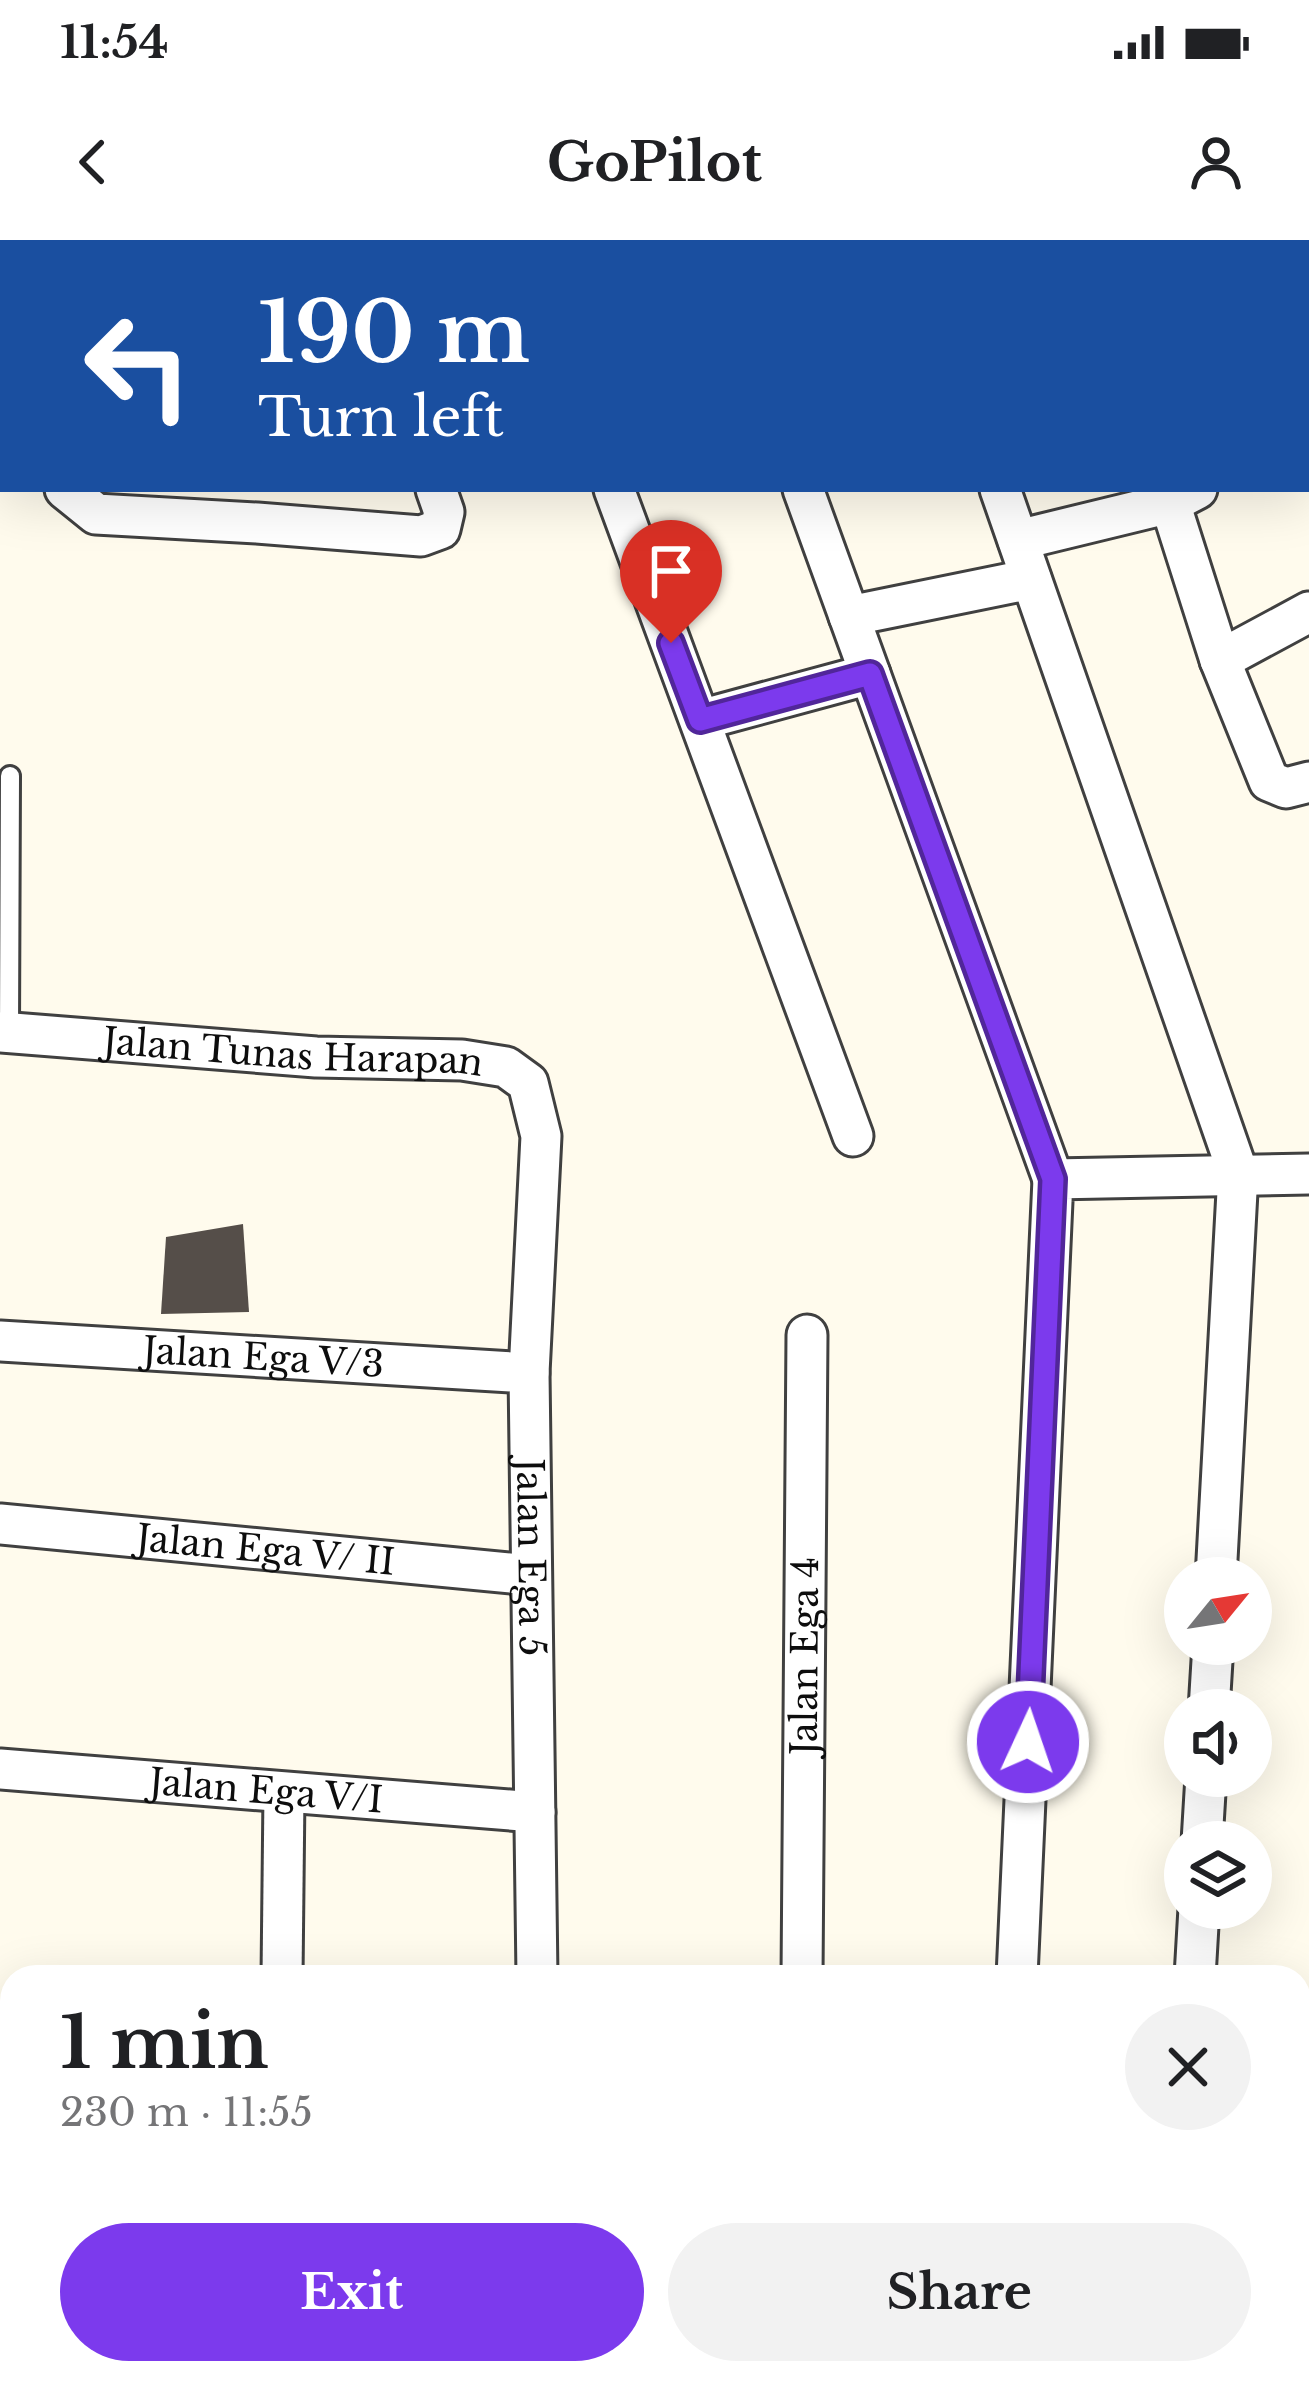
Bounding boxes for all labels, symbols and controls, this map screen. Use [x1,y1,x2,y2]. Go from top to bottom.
text: 11:54 [60,14,169,70]
icon: back [60,129,126,195]
text: GoPilot [547,129,762,196]
icon: person [1183,129,1249,195]
text: 190 m [258,281,530,385]
icon: left [60,288,216,444]
text: Turn left [258,384,504,451]
pin [620,520,722,643]
icon: arrive [638,538,704,604]
street label: Jalan Tunas Harapan [98,1018,487,1086]
street label: Jalan Ega V/3 [138,1327,385,1387]
street label: Jalan Ega 5 [507,1454,555,1657]
street label: Jalan Ega V/ II [130,1515,397,1585]
street label: Jalan Ega 4 [782,1557,828,1759]
north arrow [1164,1557,1272,1665]
map controls [1164,1557,1272,1929]
position arrow [965,1679,1091,1805]
button: sound [1164,1689,1272,1797]
street label: Jalan Ega V/I [144,1759,385,1823]
button: layers [1164,1821,1272,1929]
text: 1 min [60,1998,269,2087]
button: close [1125,2004,1251,2130]
text: 230 m · 11:55 [60,2088,313,2137]
button: Exit [60,2223,644,2361]
button: Share [668,2223,1251,2361]

